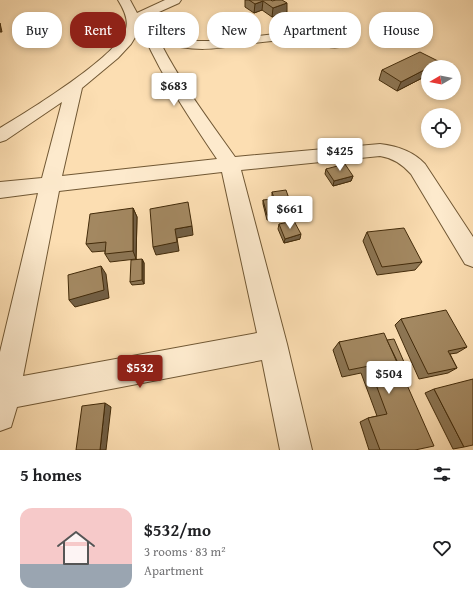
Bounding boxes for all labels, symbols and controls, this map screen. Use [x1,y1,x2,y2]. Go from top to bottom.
chip: Buy [12,12,62,48]
chip: Rent [70,12,126,48]
chip: Filters [134,12,199,48]
chip: New [207,12,261,48]
chip: Apartment [269,12,361,48]
chip: House [369,12,433,48]
north arrow [421,60,461,100]
map controls [421,60,461,148]
pin: $683 [150,73,198,107]
text: $683 [161,76,187,95]
button: locate [421,108,461,148]
pin: $425 [316,138,364,172]
text: $425 [327,141,353,160]
pin: $661 [266,196,314,230]
text: $661 [277,199,303,218]
pin: $532 [116,355,164,389]
text: $532 [127,358,153,377]
pin: $504 [365,361,413,395]
text: $504 [376,364,402,383]
text: 5 homes [20,462,82,487]
icon: filters [431,463,453,485]
text: $532/mo [144,517,211,542]
icon: home [52,524,100,572]
icon: heart [431,537,453,559]
text: 3 rooms · 83 m² [144,542,226,561]
text: Apartment [144,561,204,580]

